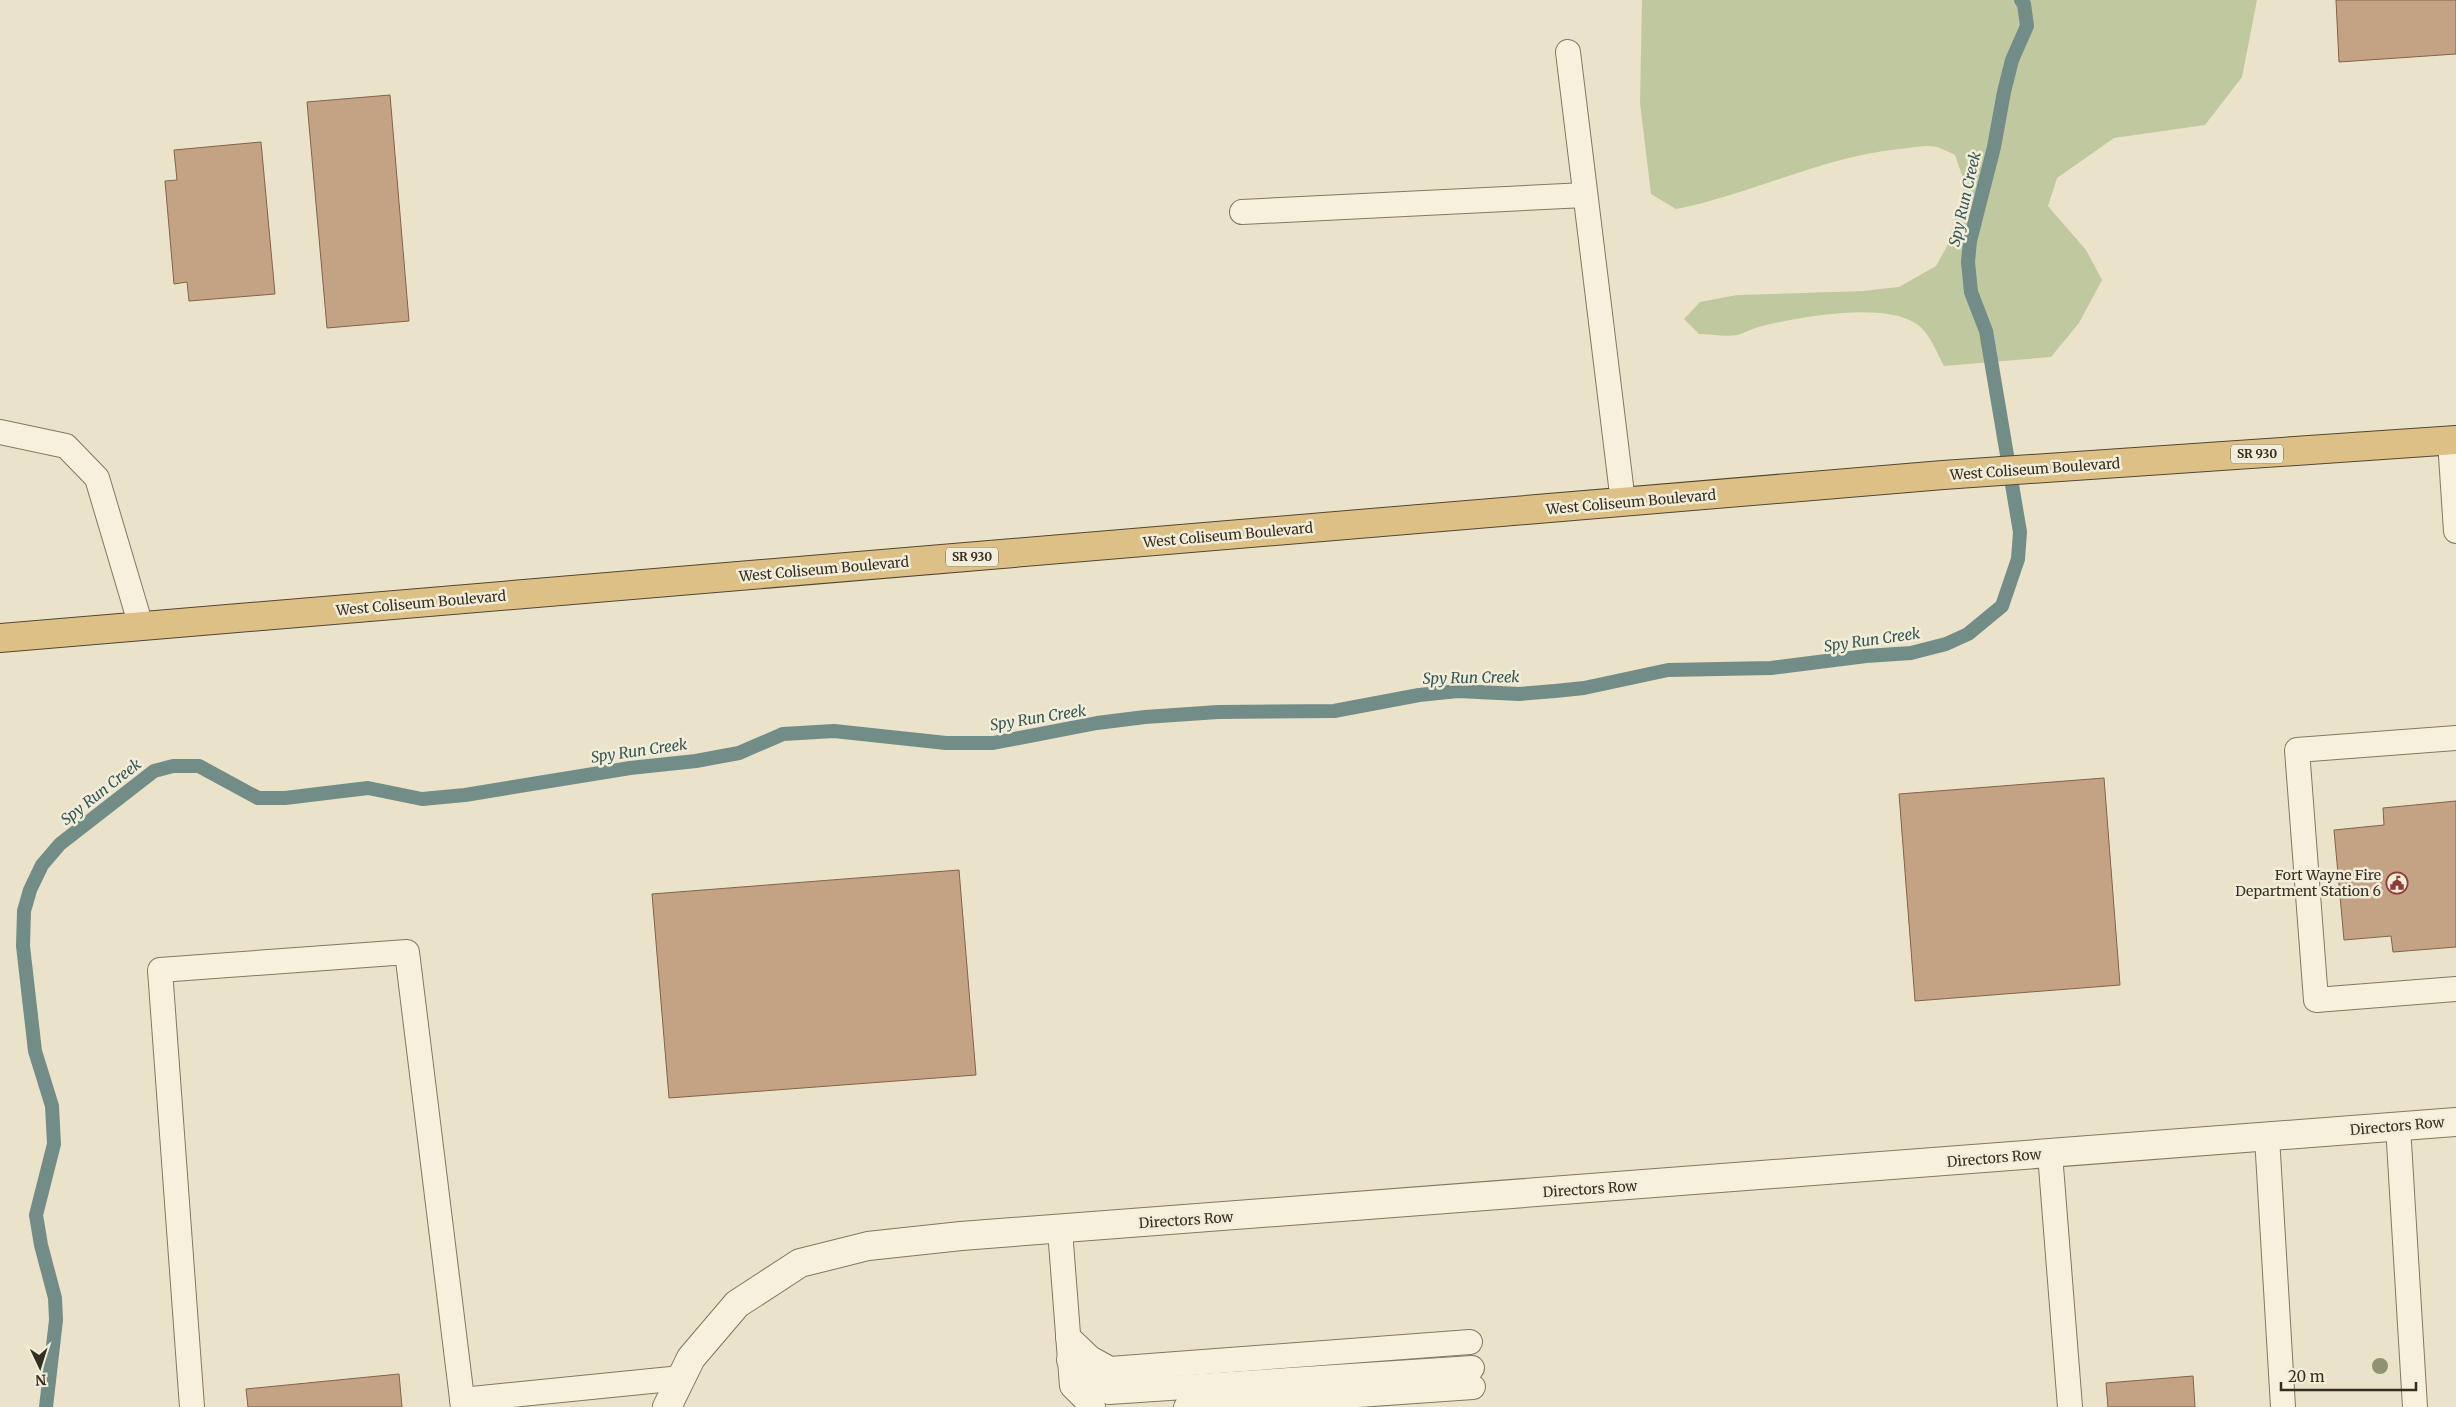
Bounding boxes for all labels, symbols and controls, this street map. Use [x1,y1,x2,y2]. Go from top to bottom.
water label: Spy Run Creek [1944,149,1985,248]
road number: SR 930 [2231,444,2283,464]
street label: West Coliseum Boulevard [1948,454,2121,484]
street label: West Coliseum Boulevard [1544,486,1717,518]
street label: West Coliseum Boulevard [1141,519,1314,551]
road number: SR 930 [946,548,998,566]
street label: West Coliseum Boulevard [737,553,910,585]
street label: West Coliseum Boulevard [334,587,507,619]
water label: Spy Run Creek [1823,623,1922,656]
water label: Spy Run Creek [1422,667,1520,688]
water label: Spy Run Creek [989,700,1088,734]
water label: Spy Run Creek [590,734,689,767]
water label: Spy Run Creek [57,754,145,829]
place label: Fort Wayne Fire Department Station 6 [2235,866,2381,900]
public building icon: Fort Wayne Fire Department Station 6 [2385,871,2409,895]
street label: Directors Row [2349,1113,2445,1139]
street label: Directors Row [1946,1145,2042,1171]
street label: Directors Row [1542,1177,1638,1201]
street label: Directors Row [1138,1208,1234,1232]
north arrow [15,1342,65,1392]
scale bar [2281,1360,2416,1392]
text: 20 m [2288,1367,2325,1386]
text: N [35,1371,47,1389]

